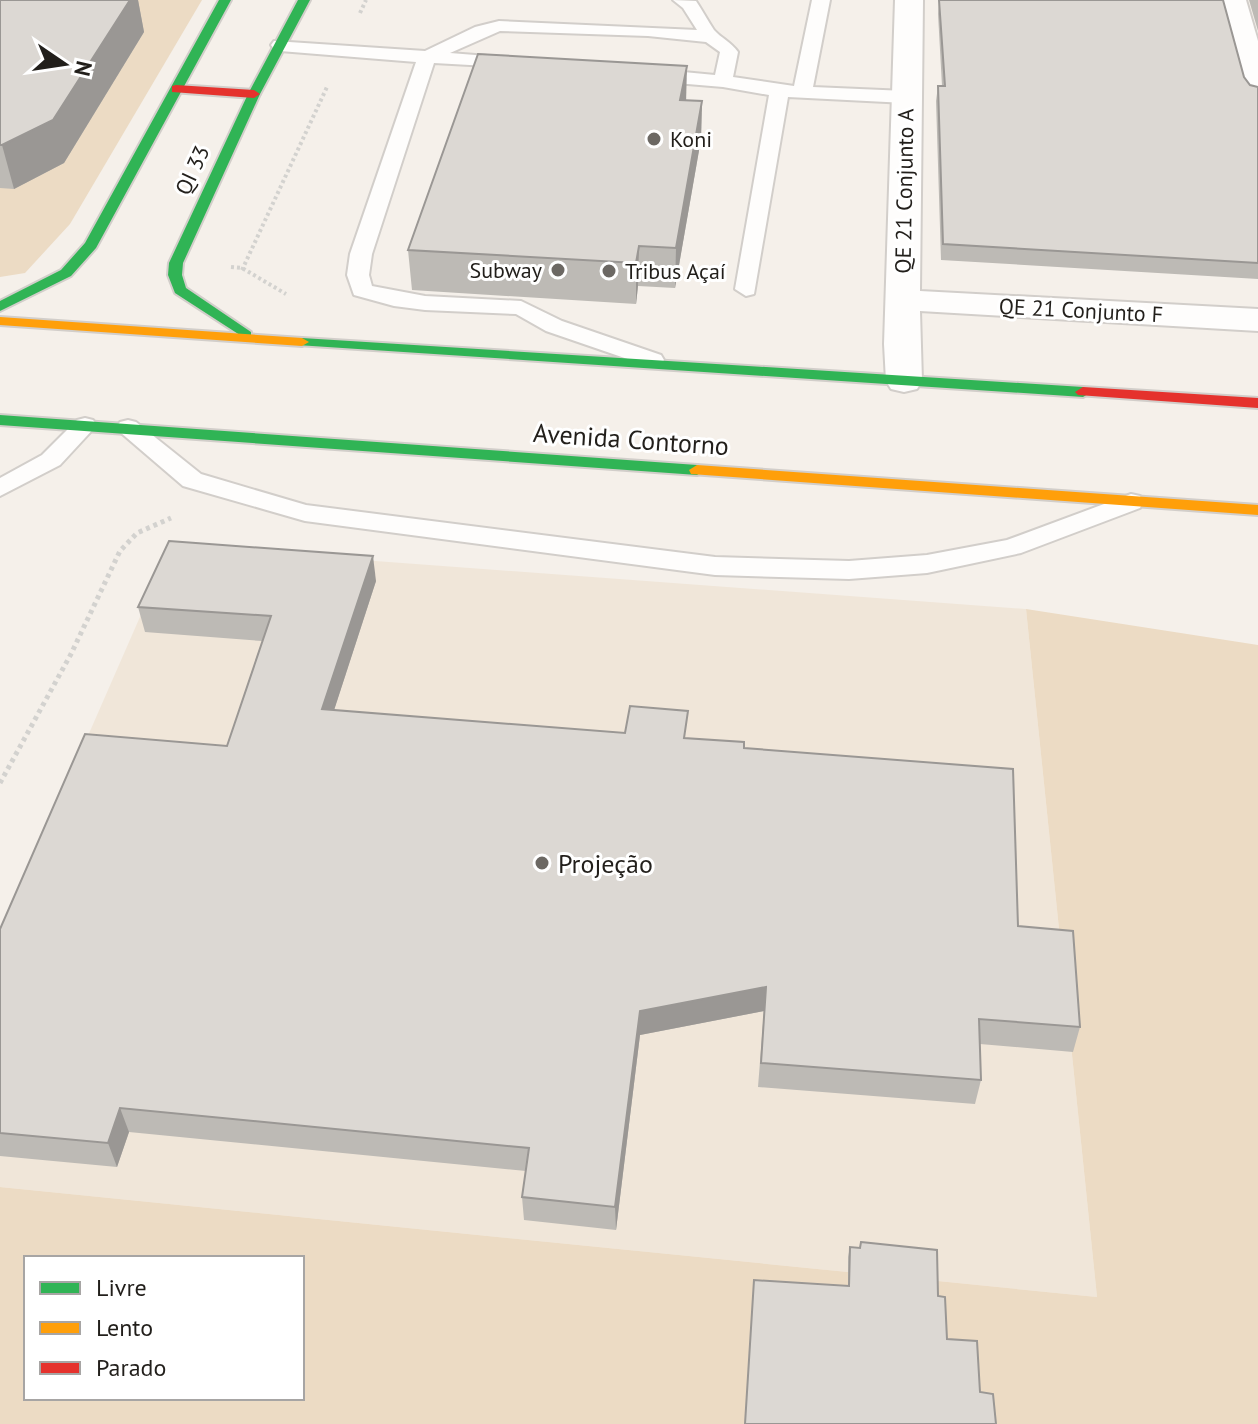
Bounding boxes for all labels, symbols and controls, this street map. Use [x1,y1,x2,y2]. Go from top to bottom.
north arrow [24,24,104,104]
text: N [68,58,99,79]
street label: QE 21 Conjunto A [889,108,919,274]
place label: Koni [670,125,712,153]
marker: Koni [645,130,663,148]
street label: QI 33 [168,141,216,199]
place label: Subway [469,256,543,284]
place label: Tribus Açaí [625,257,726,285]
marker: Subway [549,261,567,279]
marker: Tribus Açaí [600,262,618,280]
street label: QE 21 Conjunto F [998,292,1164,328]
street label: Avenida Contorno [532,416,730,462]
place label: Projeção [558,847,653,880]
marker: Projeção [533,854,551,872]
legend [24,1256,304,1400]
text: Livre [96,1272,147,1303]
text: Lento [96,1312,153,1343]
text: Parado [96,1352,166,1383]

